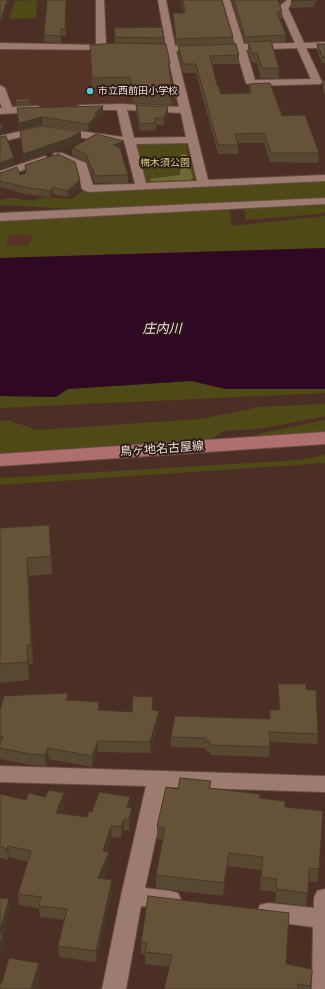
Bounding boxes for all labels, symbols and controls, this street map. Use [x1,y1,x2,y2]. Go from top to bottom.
place label: 市立西前田小学校 [98,85,178,97]
marker: 市立西前田小学校 [85,86,95,96]
park label: 梅木須公園 [140,157,190,169]
water label: 庄内川 [143,321,181,337]
street label: 鳥ヶ地名古屋線 [120,439,204,459]

